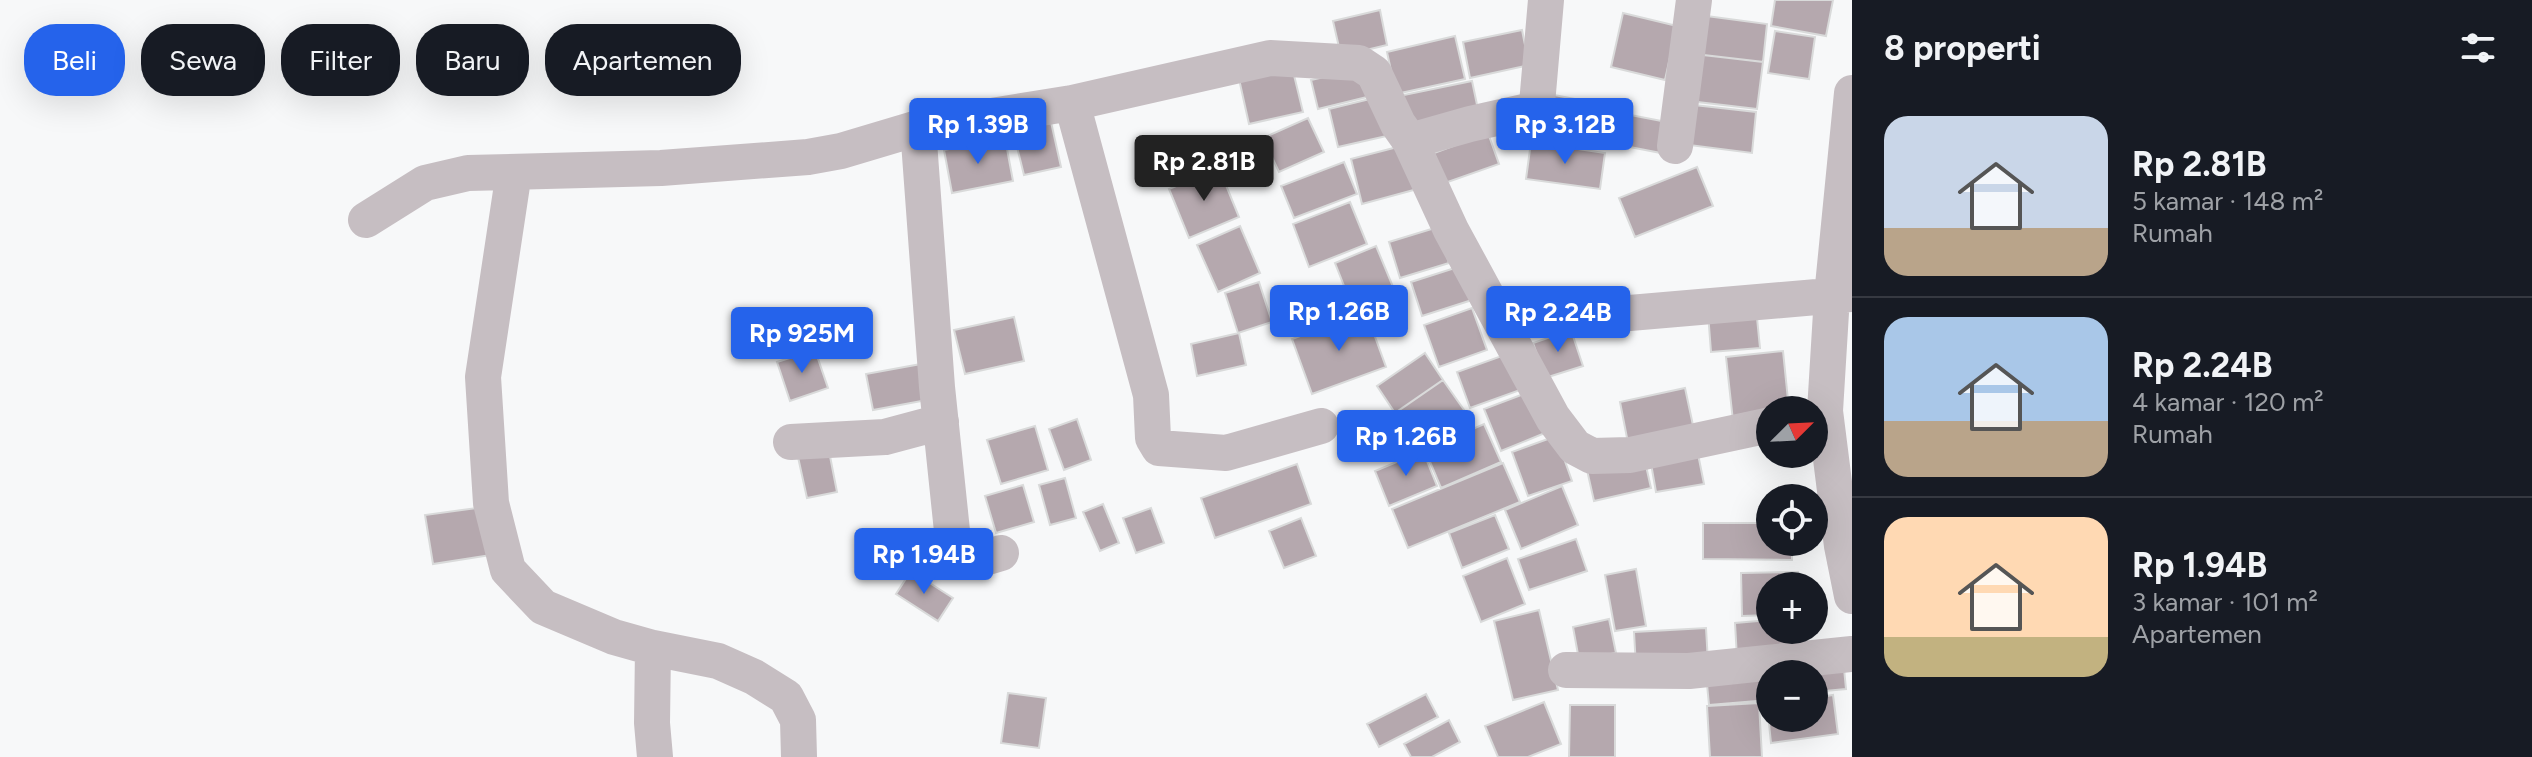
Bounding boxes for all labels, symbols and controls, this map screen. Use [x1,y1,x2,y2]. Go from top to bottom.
chip: Beli [24,24,125,96]
chip: Sewa [141,24,265,96]
chip: Filter [281,24,400,96]
chip: Baru [416,24,529,96]
chip: Apartemen [545,24,741,96]
icon: filters [2456,26,2500,70]
text: 8 properti [1884,28,2041,69]
pin: Rp 1.39B [895,98,1061,166]
pin: Rp 3.12B [1482,98,1648,166]
text: Rp 1.39B [927,108,1029,140]
text: Rp 3.12B [1514,108,1616,140]
pin: Rp 2.81B [1121,135,1287,203]
text: Rp 2.81B [2132,144,2267,185]
text: Rp 2.81B [1153,145,1255,177]
icon: home [1948,148,2044,244]
text: 5 kamar · 148 m² [2132,185,2323,217]
text: Rumah [2132,217,2213,249]
pin: Rp 1.26B [1256,285,1422,353]
pin: Rp 2.24B [1475,286,1641,354]
text: Rp 1.26B [1288,295,1390,327]
text: Rp 2.24B [1504,296,1612,328]
pin: Rp 925M [728,307,876,375]
text: Rp 925M [749,317,855,349]
text: Rp 2.24B [2132,345,2273,386]
icon: home [1948,349,2044,445]
text: 4 kamar · 120 m² [2132,386,2324,418]
north arrow [1756,396,1828,468]
map controls [1756,396,1828,732]
pin: Rp 1.26B [1323,410,1489,478]
text: Rumah [2132,418,2213,450]
text: Rp 1.26B [1355,420,1457,452]
button: locate [1756,484,1828,556]
pin: Rp 1.94B [841,528,1007,596]
text: Rp 1.94B [872,538,976,570]
text: Rp 1.94B [2132,545,2267,586]
icon: home [1948,549,2044,645]
button: + [1756,572,1828,644]
text: 3 kamar · 101 m² [2132,586,2318,618]
text: Apartemen [2132,618,2262,650]
button: − [1756,660,1828,732]

